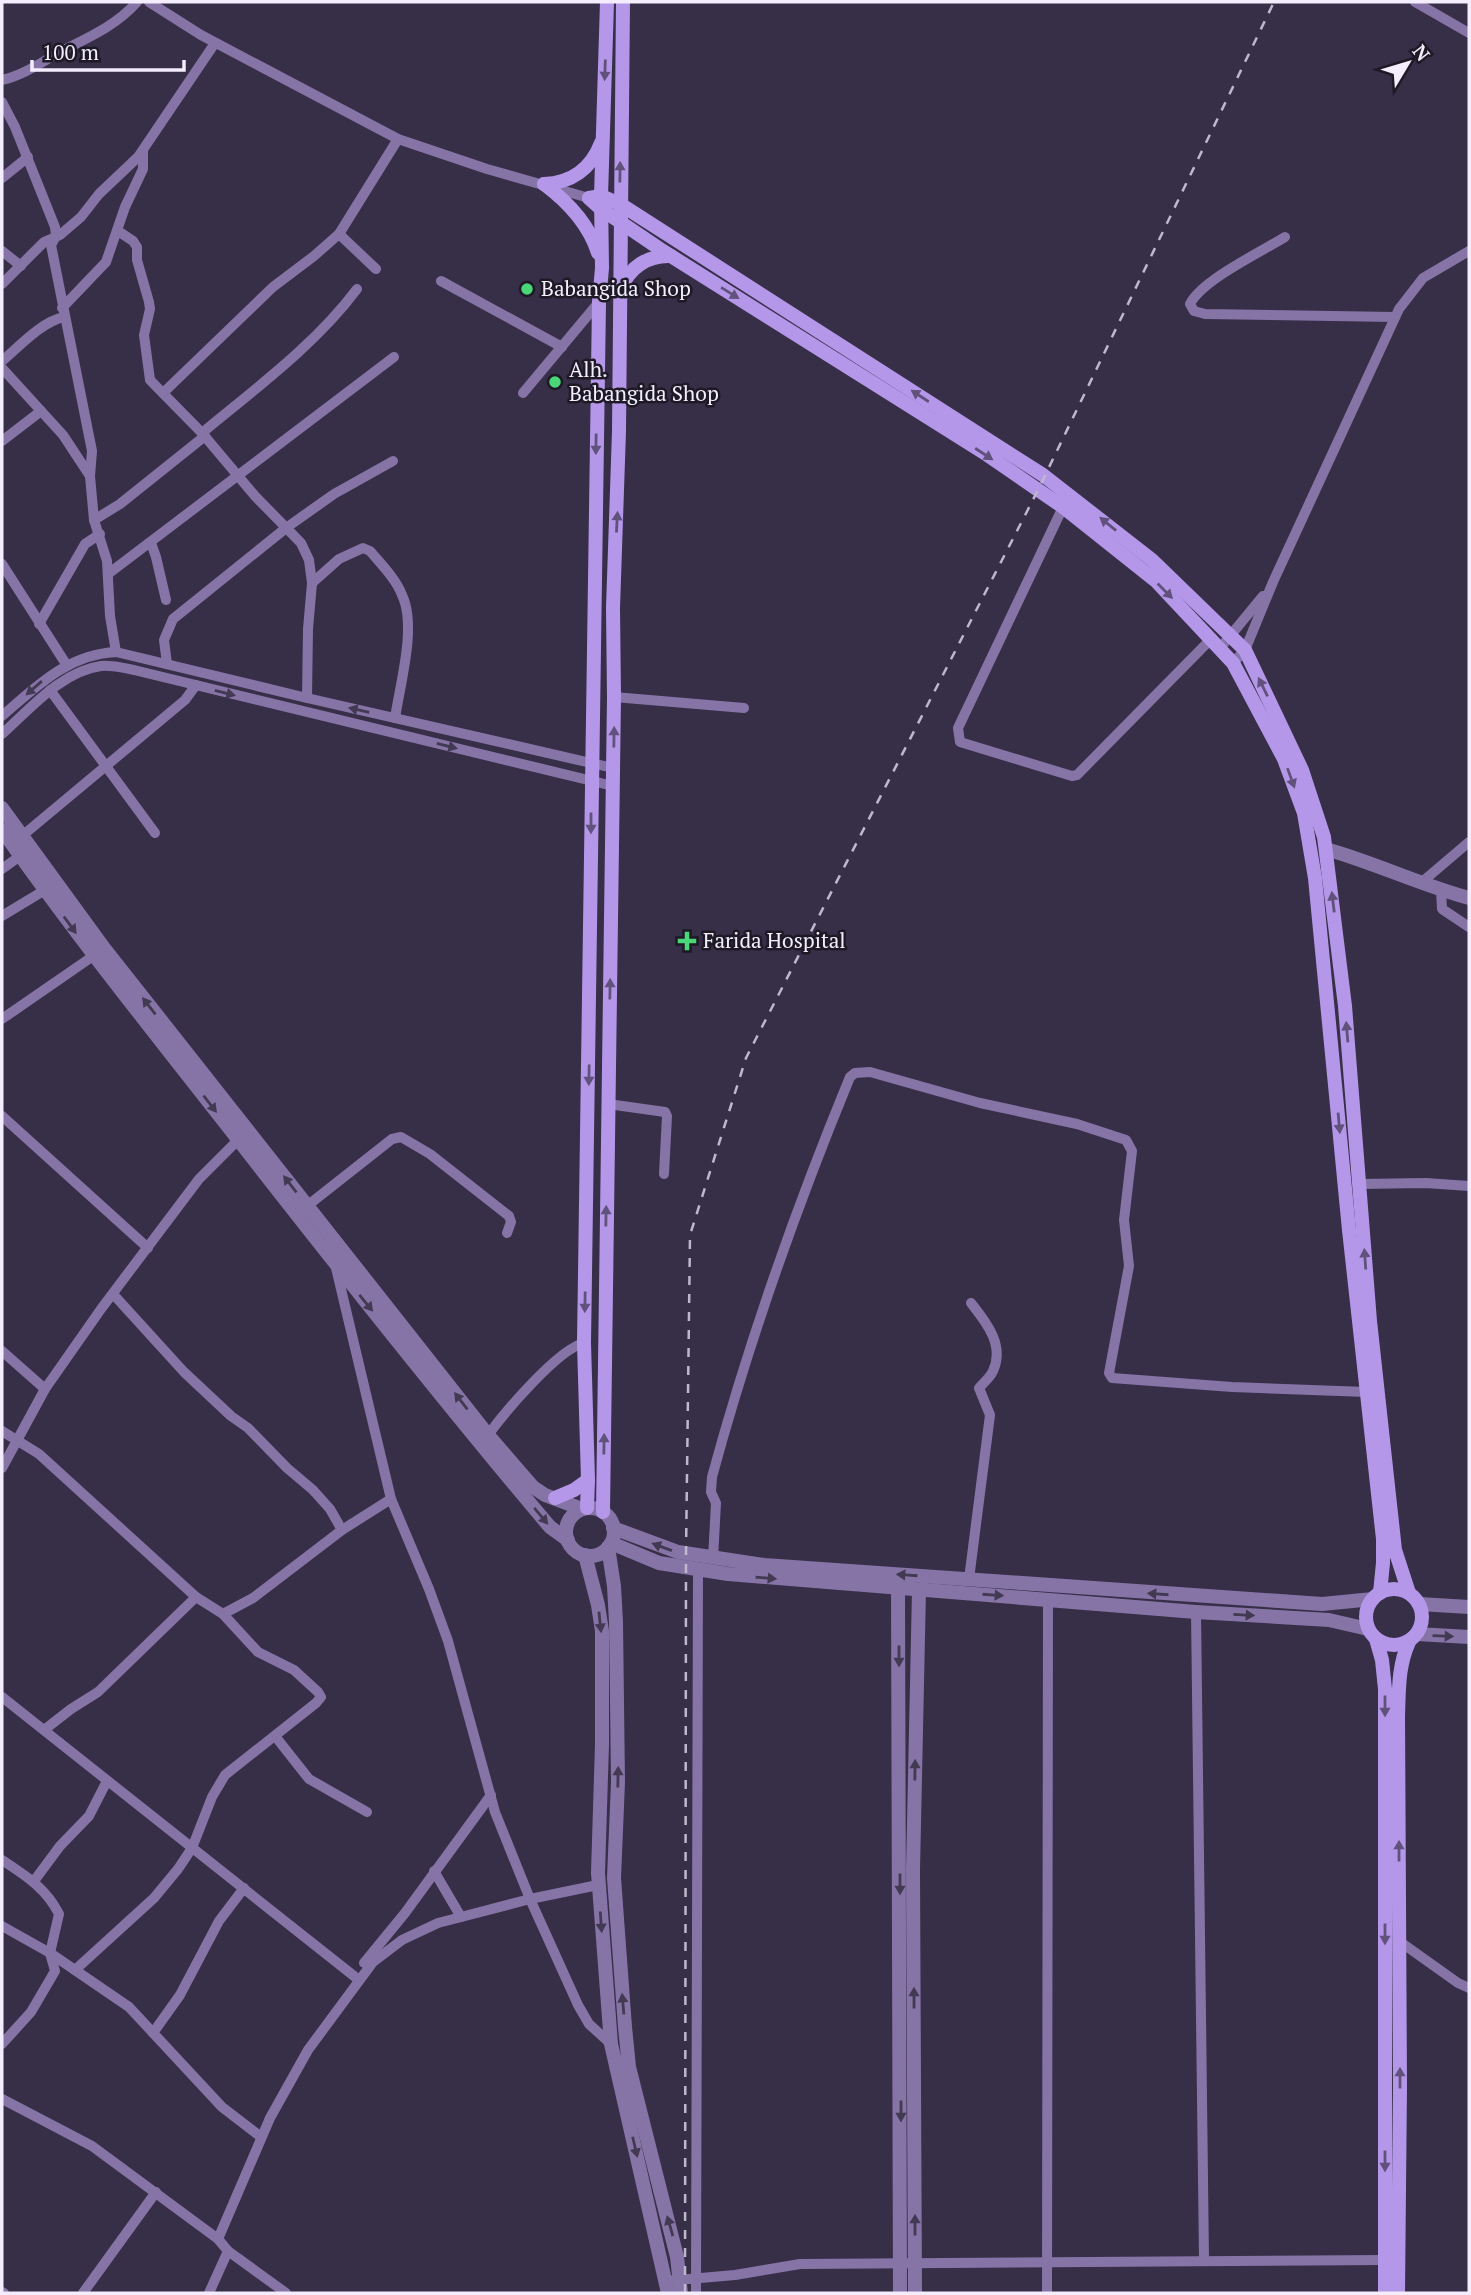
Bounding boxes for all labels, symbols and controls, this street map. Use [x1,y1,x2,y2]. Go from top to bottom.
scale bar [32,28,184,72]
north arrow [1373,28,1443,98]
text: 100 m [42,38,99,66]
text: N [1408,39,1436,66]
one-way arrow [599,59,611,81]
one-way arrow [615,161,626,183]
place label: Babangida Shop [541,274,691,302]
marker: Babangida Shop [519,281,535,297]
one-way arrow [720,286,740,299]
place label: Alh. Babangida Shop [569,355,719,407]
marker: Alh. Babangida Shop [547,374,563,390]
one-way arrow [911,390,930,403]
one-way arrow [591,433,602,455]
one-way arrow [975,447,994,460]
one-way arrow [612,511,623,533]
one-way arrow [1100,517,1118,532]
one-way arrow [1157,582,1173,599]
one-way arrow [1258,677,1269,697]
one-way arrow [26,680,43,695]
one-way arrow [215,688,237,699]
one-way arrow [348,704,370,715]
one-way arrow [608,726,619,748]
one-way arrow [436,741,458,752]
one-way arrow [1286,767,1297,788]
one-way arrow [585,812,597,834]
one-way arrow [1328,891,1339,913]
one-way arrow [63,916,77,934]
place label: Farida Hospital [703,926,846,954]
marker: Farida Hospital [677,931,697,951]
one-way arrow [604,978,615,1000]
one-way arrow [142,997,157,1015]
one-way arrow [1341,1021,1352,1043]
one-way arrow [583,1064,595,1086]
one-way arrow [203,1095,218,1113]
one-way arrow [1333,1112,1344,1134]
one-way arrow [283,1176,298,1194]
one-way arrow [601,1205,612,1227]
one-way arrow [1359,1248,1370,1270]
one-way arrow [579,1292,591,1314]
one-way arrow [358,1293,373,1311]
one-way arrow [455,1392,469,1410]
one-way arrow [598,1432,610,1454]
one-way arrow [533,1508,548,1525]
one-way arrow [652,1541,673,1552]
one-way arrow [896,1569,918,1580]
one-way arrow [755,1572,777,1583]
one-way arrow [1147,1588,1169,1599]
one-way arrow [982,1590,1004,1601]
one-way arrow [1233,1609,1255,1620]
one-way arrow [595,1611,606,1633]
one-way arrow [1432,1630,1454,1641]
one-way arrow [893,1646,905,1668]
one-way arrow [1379,1696,1391,1718]
one-way arrow [909,1759,921,1781]
one-way arrow [612,1766,624,1788]
one-way arrow [1393,1839,1405,1861]
one-way arrow [894,1873,906,1895]
one-way arrow [596,1912,607,1934]
one-way arrow [1379,1923,1391,1945]
one-way arrow [908,1986,920,2008]
one-way arrow [617,1993,628,2015]
one-way arrow [1394,2067,1406,2089]
one-way arrow [895,2101,907,2123]
one-way arrow [629,2136,640,2158]
one-way arrow [1379,2151,1391,2173]
one-way arrow [909,2214,921,2236]
one-way arrow [664,2215,674,2236]

